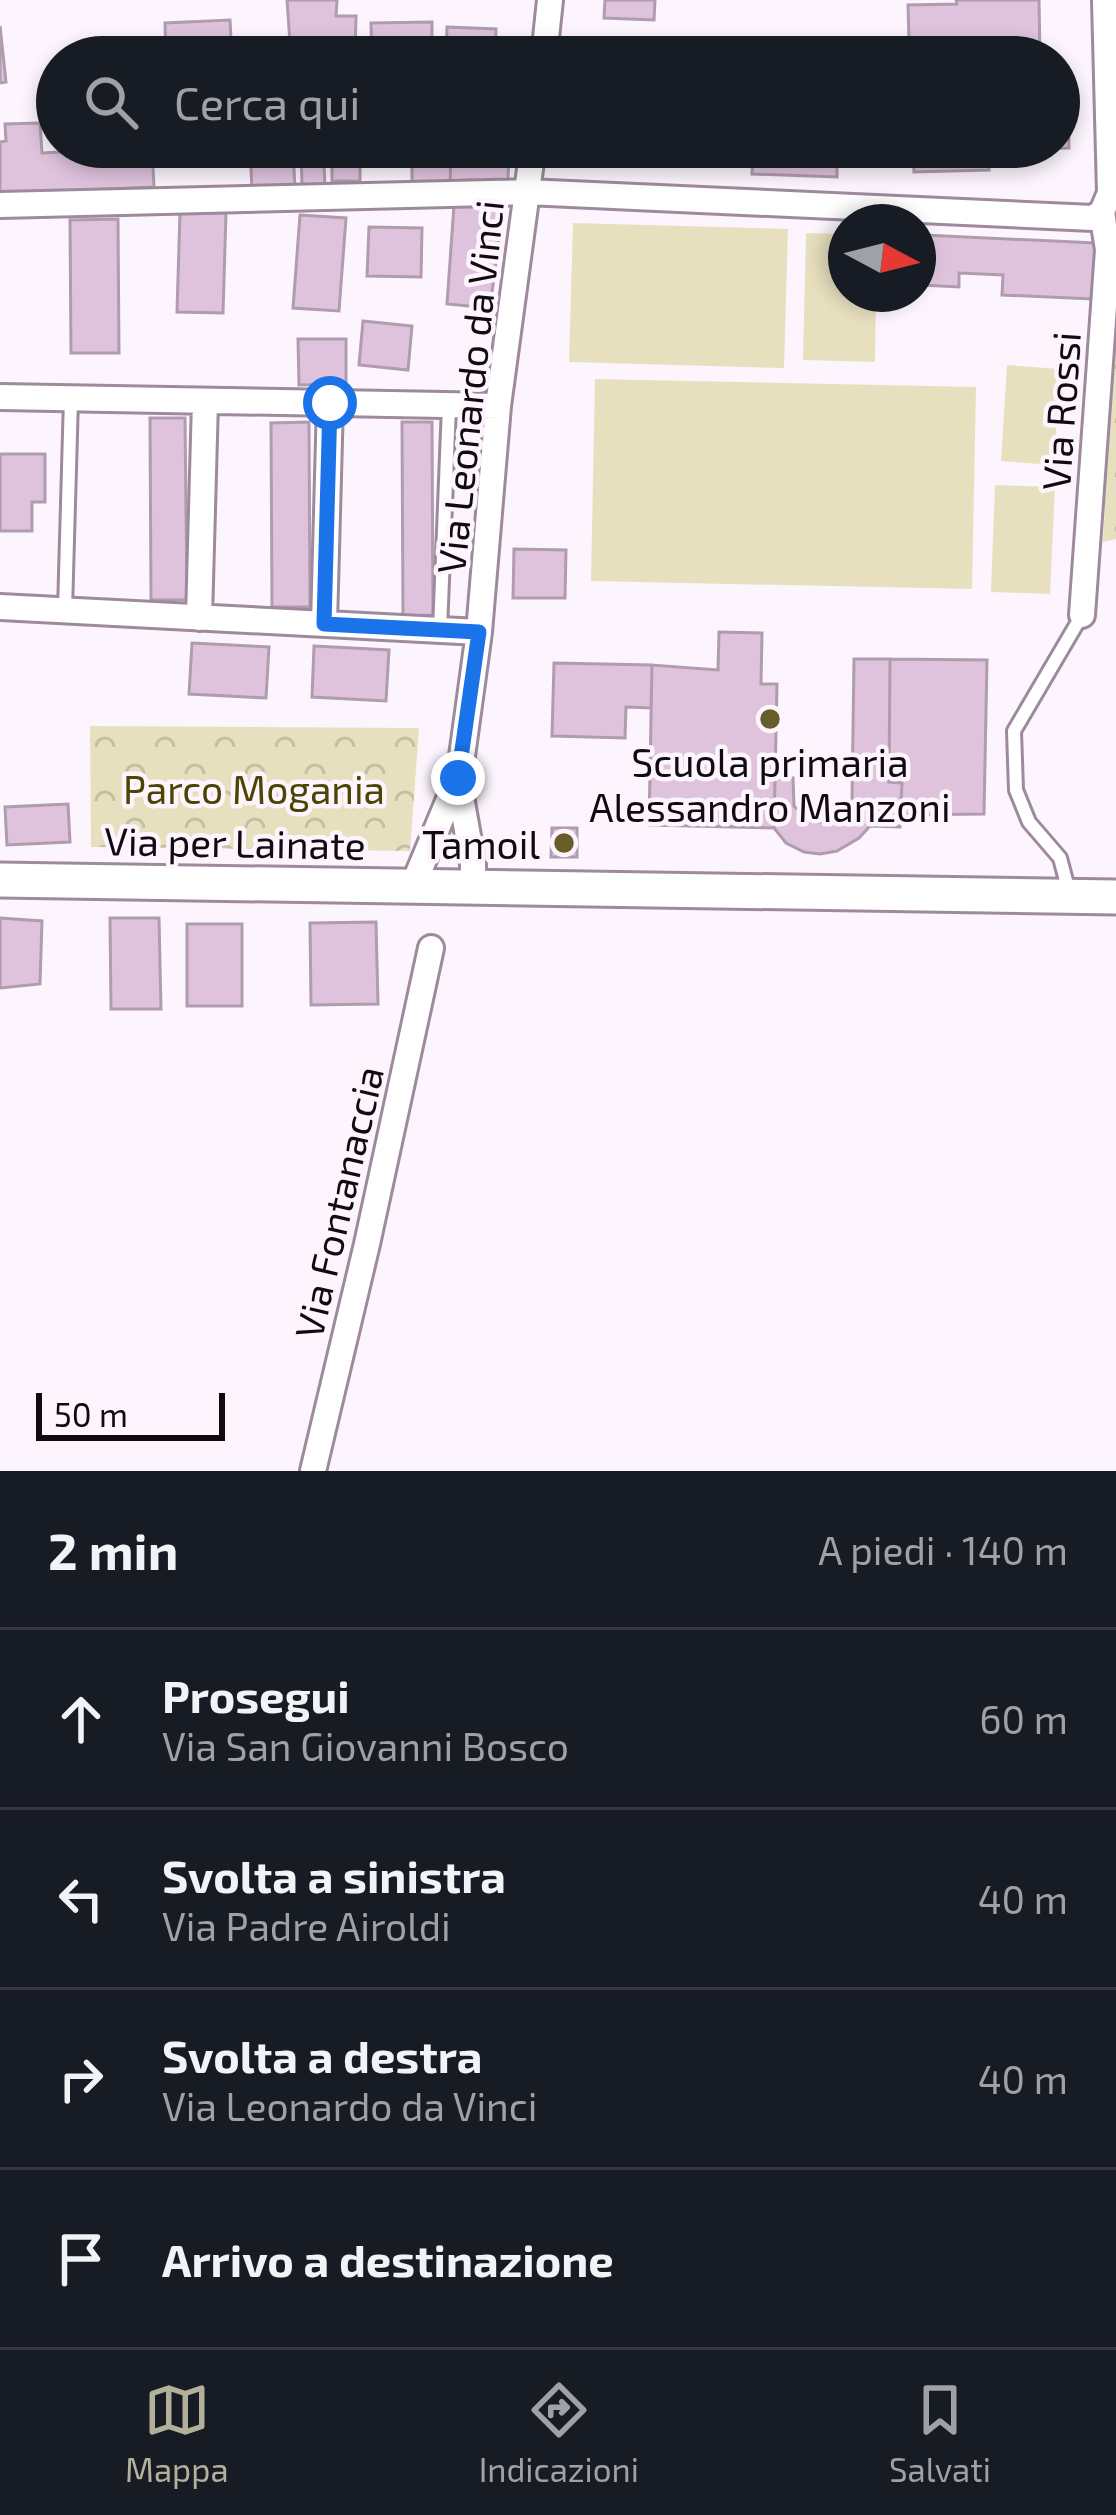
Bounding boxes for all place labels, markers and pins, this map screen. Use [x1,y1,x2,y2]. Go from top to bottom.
marker: Scuola primaria Alessandro Manzoni [757,706,783,732]
place label: Scuola primaria Alessandro Manzoni [589,738,951,830]
place label: Tamoil [422,820,540,867]
marker: Tamoil [551,830,577,856]

